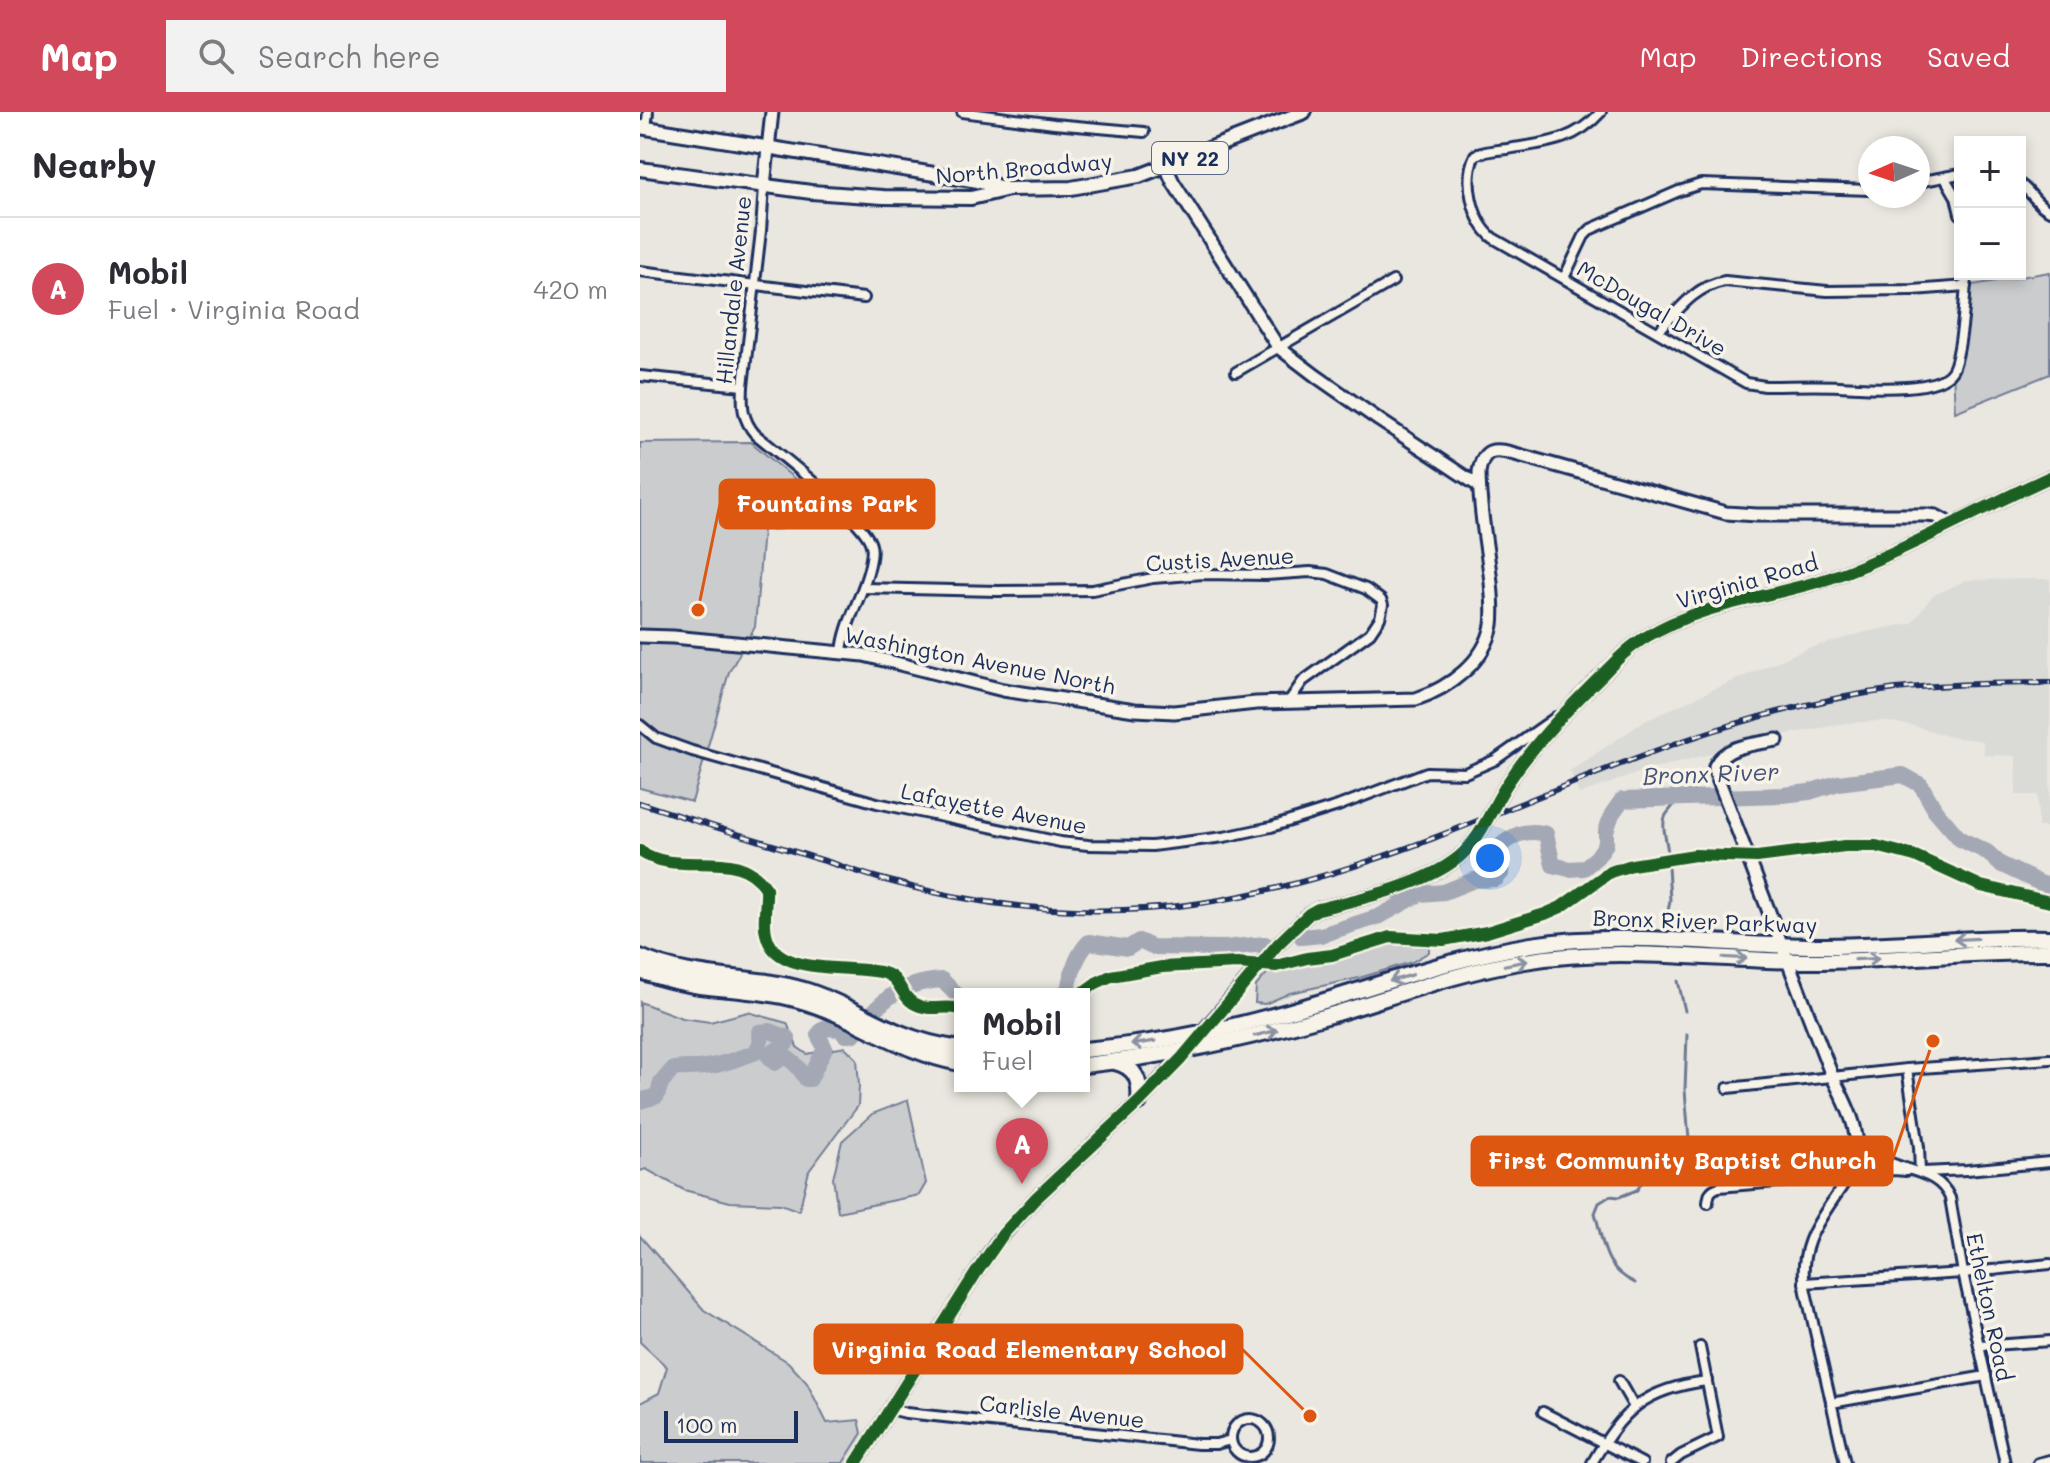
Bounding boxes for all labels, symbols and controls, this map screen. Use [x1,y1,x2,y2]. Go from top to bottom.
search box [166,20,726,92]
text: Map [40,31,118,81]
icon: search [194,34,238,78]
text: Search here [258,36,441,76]
text: Map [1640,38,1697,74]
text: Directions [1741,38,1883,74]
text: Saved [1927,38,2010,74]
north arrow [1858,136,1930,208]
map controls [1954,136,2026,280]
button: + [1954,136,2026,208]
text: Nearby [32,142,157,187]
road number: NY 22 [1152,142,1228,174]
street label: North Broadway [935,146,1113,190]
street label: Hillandale Avenue [709,194,757,386]
button: − [1954,208,2026,280]
text: Mobil [108,252,188,292]
street label: McDougal Drive [1572,253,1732,363]
text: A [49,272,67,306]
text: 420 m [533,272,608,306]
text: Fuel · Virginia Road [108,292,360,326]
callout: Fountains Park [720,480,934,528]
text: Fountains Park [736,487,918,518]
street label: Custis Avenue [1145,541,1295,577]
street label: Virginia Road [1673,547,1821,615]
street label: Washington Avenue North [842,619,1118,701]
water label: Bronx River [1642,755,1780,791]
street label: Lafayette Avenue [899,776,1089,840]
your location [1470,838,1510,878]
street label: Bronx River Parkway [1592,903,1818,939]
one-way arrow [1953,931,1980,946]
one-way arrow [1721,951,1748,966]
one-way arrow [1853,952,1880,967]
one-way arrow [1503,954,1529,969]
one-way arrow [1389,971,1415,986]
popup [954,988,1090,1092]
text: Mobil [982,1003,1062,1043]
one-way arrow [1253,1024,1279,1039]
one-way arrow [1131,1036,1156,1051]
text: Fuel [982,1043,1033,1077]
pin: A [996,1118,1048,1184]
callout: First Community Baptist Church [1472,1137,1892,1185]
text: First Community Baptist Church [1488,1144,1876,1175]
street label: Ethelton Road [1960,1230,2020,1384]
callout: Virginia Road Elementary School [815,1325,1242,1373]
text: Virginia Road Elementary School [831,1333,1227,1364]
street label: Carlisle Avenue [978,1388,1146,1434]
scale bar [664,1407,798,1443]
text: 100 m [676,1410,738,1439]

